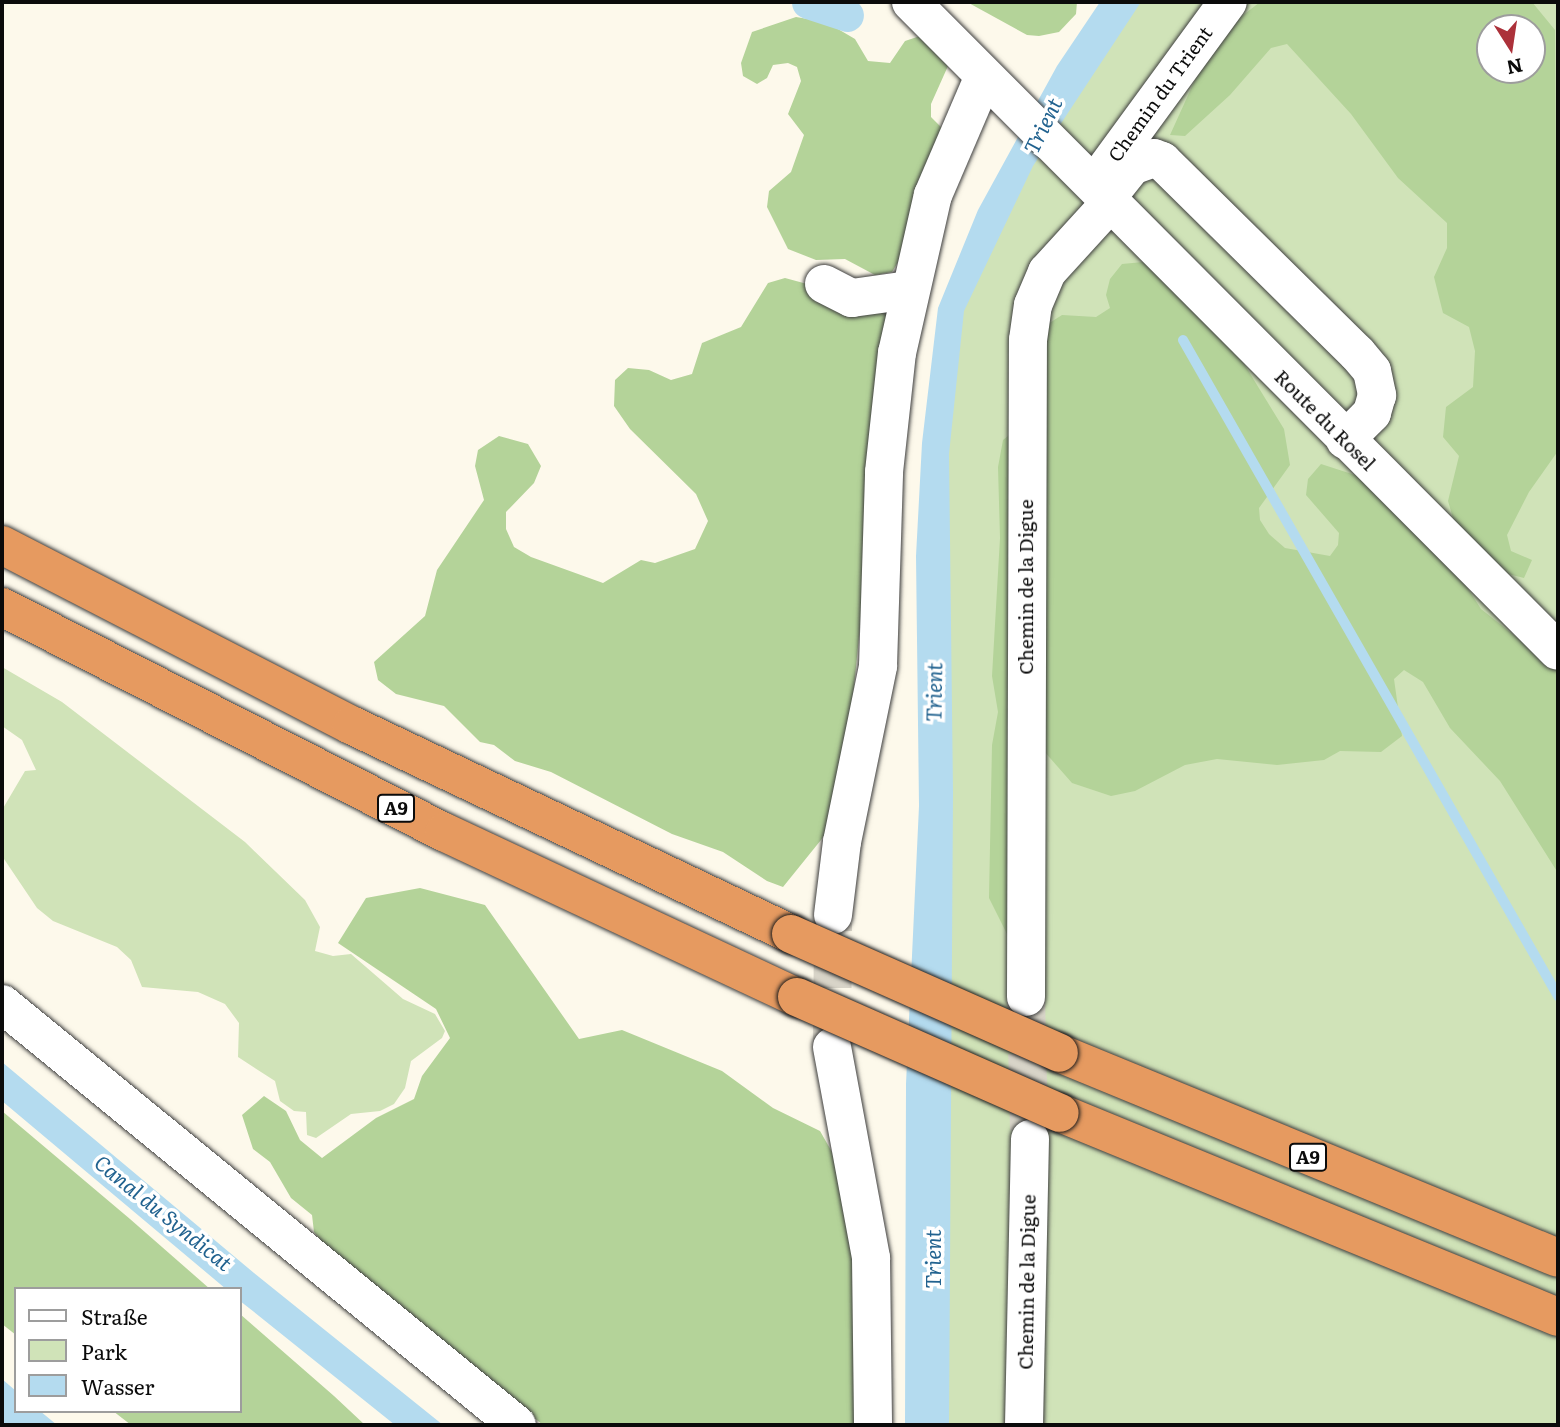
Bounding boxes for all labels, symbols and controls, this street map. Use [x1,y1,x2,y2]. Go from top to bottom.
north arrow [1476,14,1546,84]
street label: Chemin du Trient [1103,22,1217,166]
text: N [1504,52,1526,83]
water label: Trient [1018,93,1066,157]
street label: Route du Rosel [1270,365,1380,475]
street label: Chemin de la Digue [1015,499,1037,675]
water label: Trient [920,662,946,722]
road number: A9 [377,794,415,822]
road number: A9 [1289,1142,1327,1172]
water label: Canal du Syndicat [90,1149,238,1275]
street label: Chemin de la Digue [1014,1194,1040,1370]
water label: Trient [919,1229,945,1289]
legend [14,1287,242,1413]
text: Straße [81,1300,148,1331]
text: Park [81,1335,127,1366]
text: Wasser [81,1370,154,1401]

